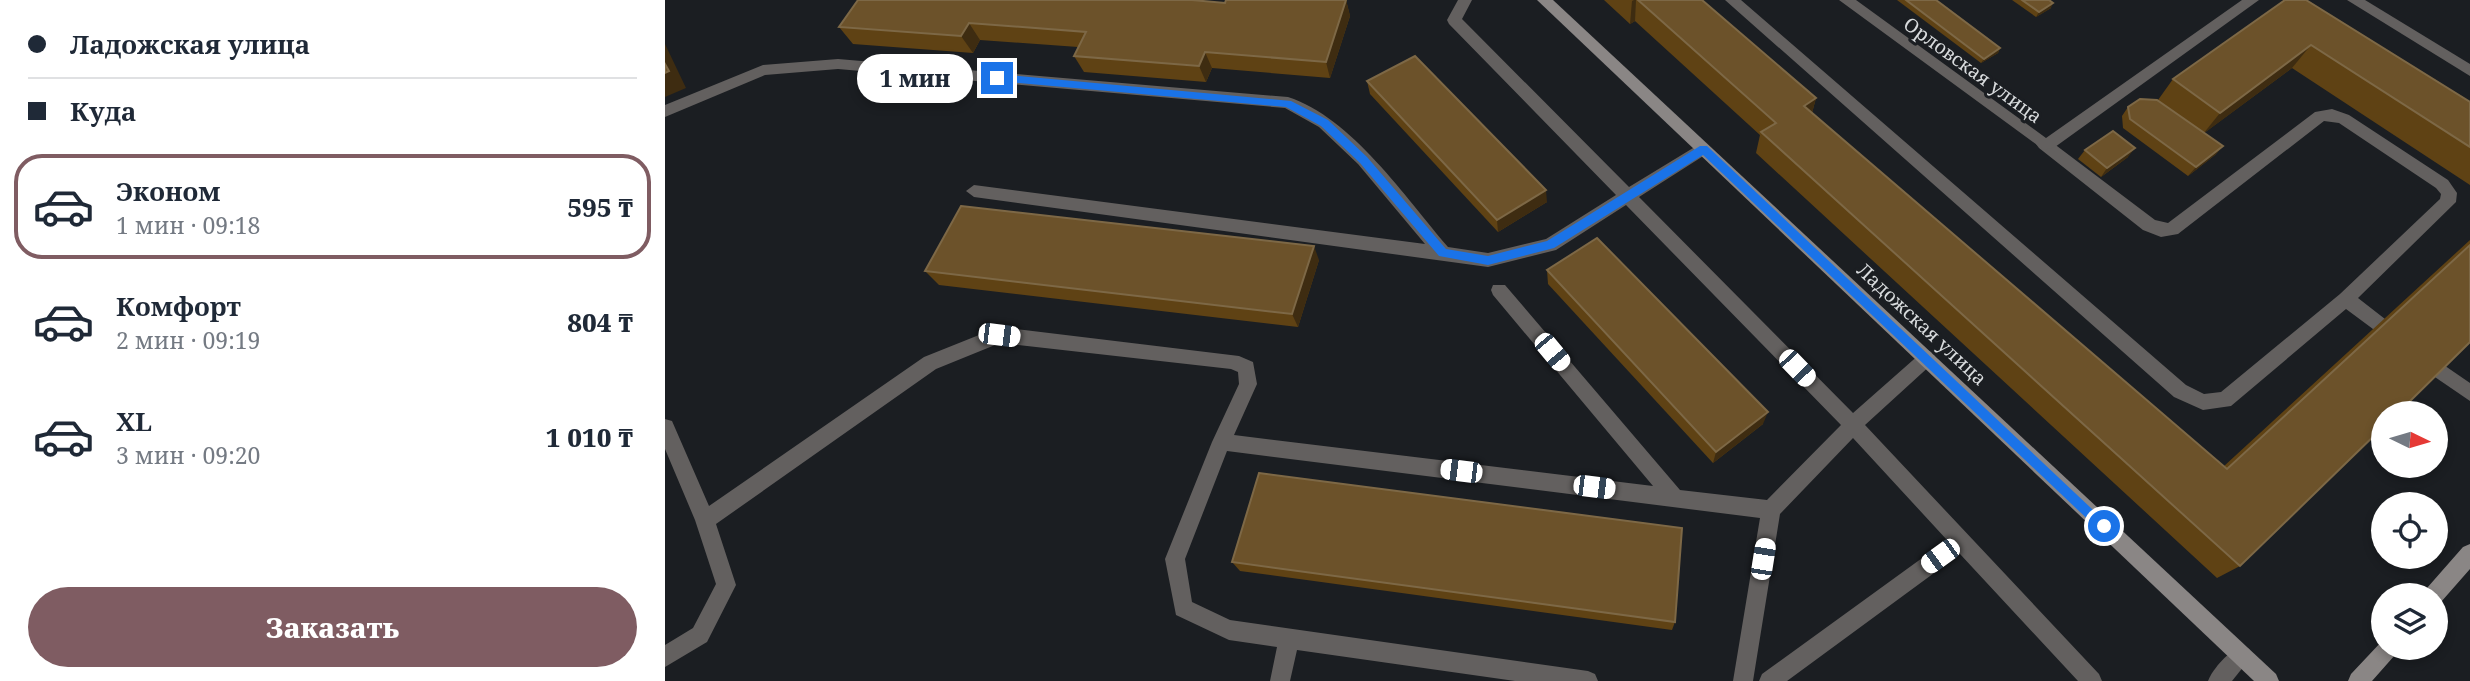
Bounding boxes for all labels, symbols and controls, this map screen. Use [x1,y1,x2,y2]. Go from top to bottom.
street label: Орловская улица [1899,11,2047,129]
text: Ладожская улица [70,26,310,62]
callout: 1 мин [857,54,973,102]
text: 1 мин [880,62,950,94]
route end [981,62,1013,94]
text: Куда [70,93,136,129]
text: Эконом [116,173,220,209]
icon: car [32,175,95,238]
text: 595 ₸ [567,189,633,225]
text: 1 мин · 09:18 [116,209,260,241]
street label: Ладожская улица [1852,257,1992,391]
text: Комфорт [116,288,241,324]
icon: car [32,290,95,353]
text: 804 ₸ [567,304,633,340]
car [977,322,1022,348]
text: 2 мин · 09:19 [116,324,260,356]
car [1531,329,1574,375]
car [1775,346,1820,390]
north arrow [2371,401,2448,478]
map controls [2371,401,2448,660]
text: XL [116,403,152,439]
icon: car [32,405,95,468]
text: 1 010 ₸ [546,419,633,455]
text: 3 мин · 09:20 [116,439,260,471]
car [1439,458,1484,484]
car [1572,474,1617,500]
button: locate [2371,492,2448,569]
route start [2088,510,2120,542]
car [1917,535,1964,577]
car [1750,537,1777,581]
button: layers [2371,583,2448,660]
button: Заказать [28,587,637,667]

